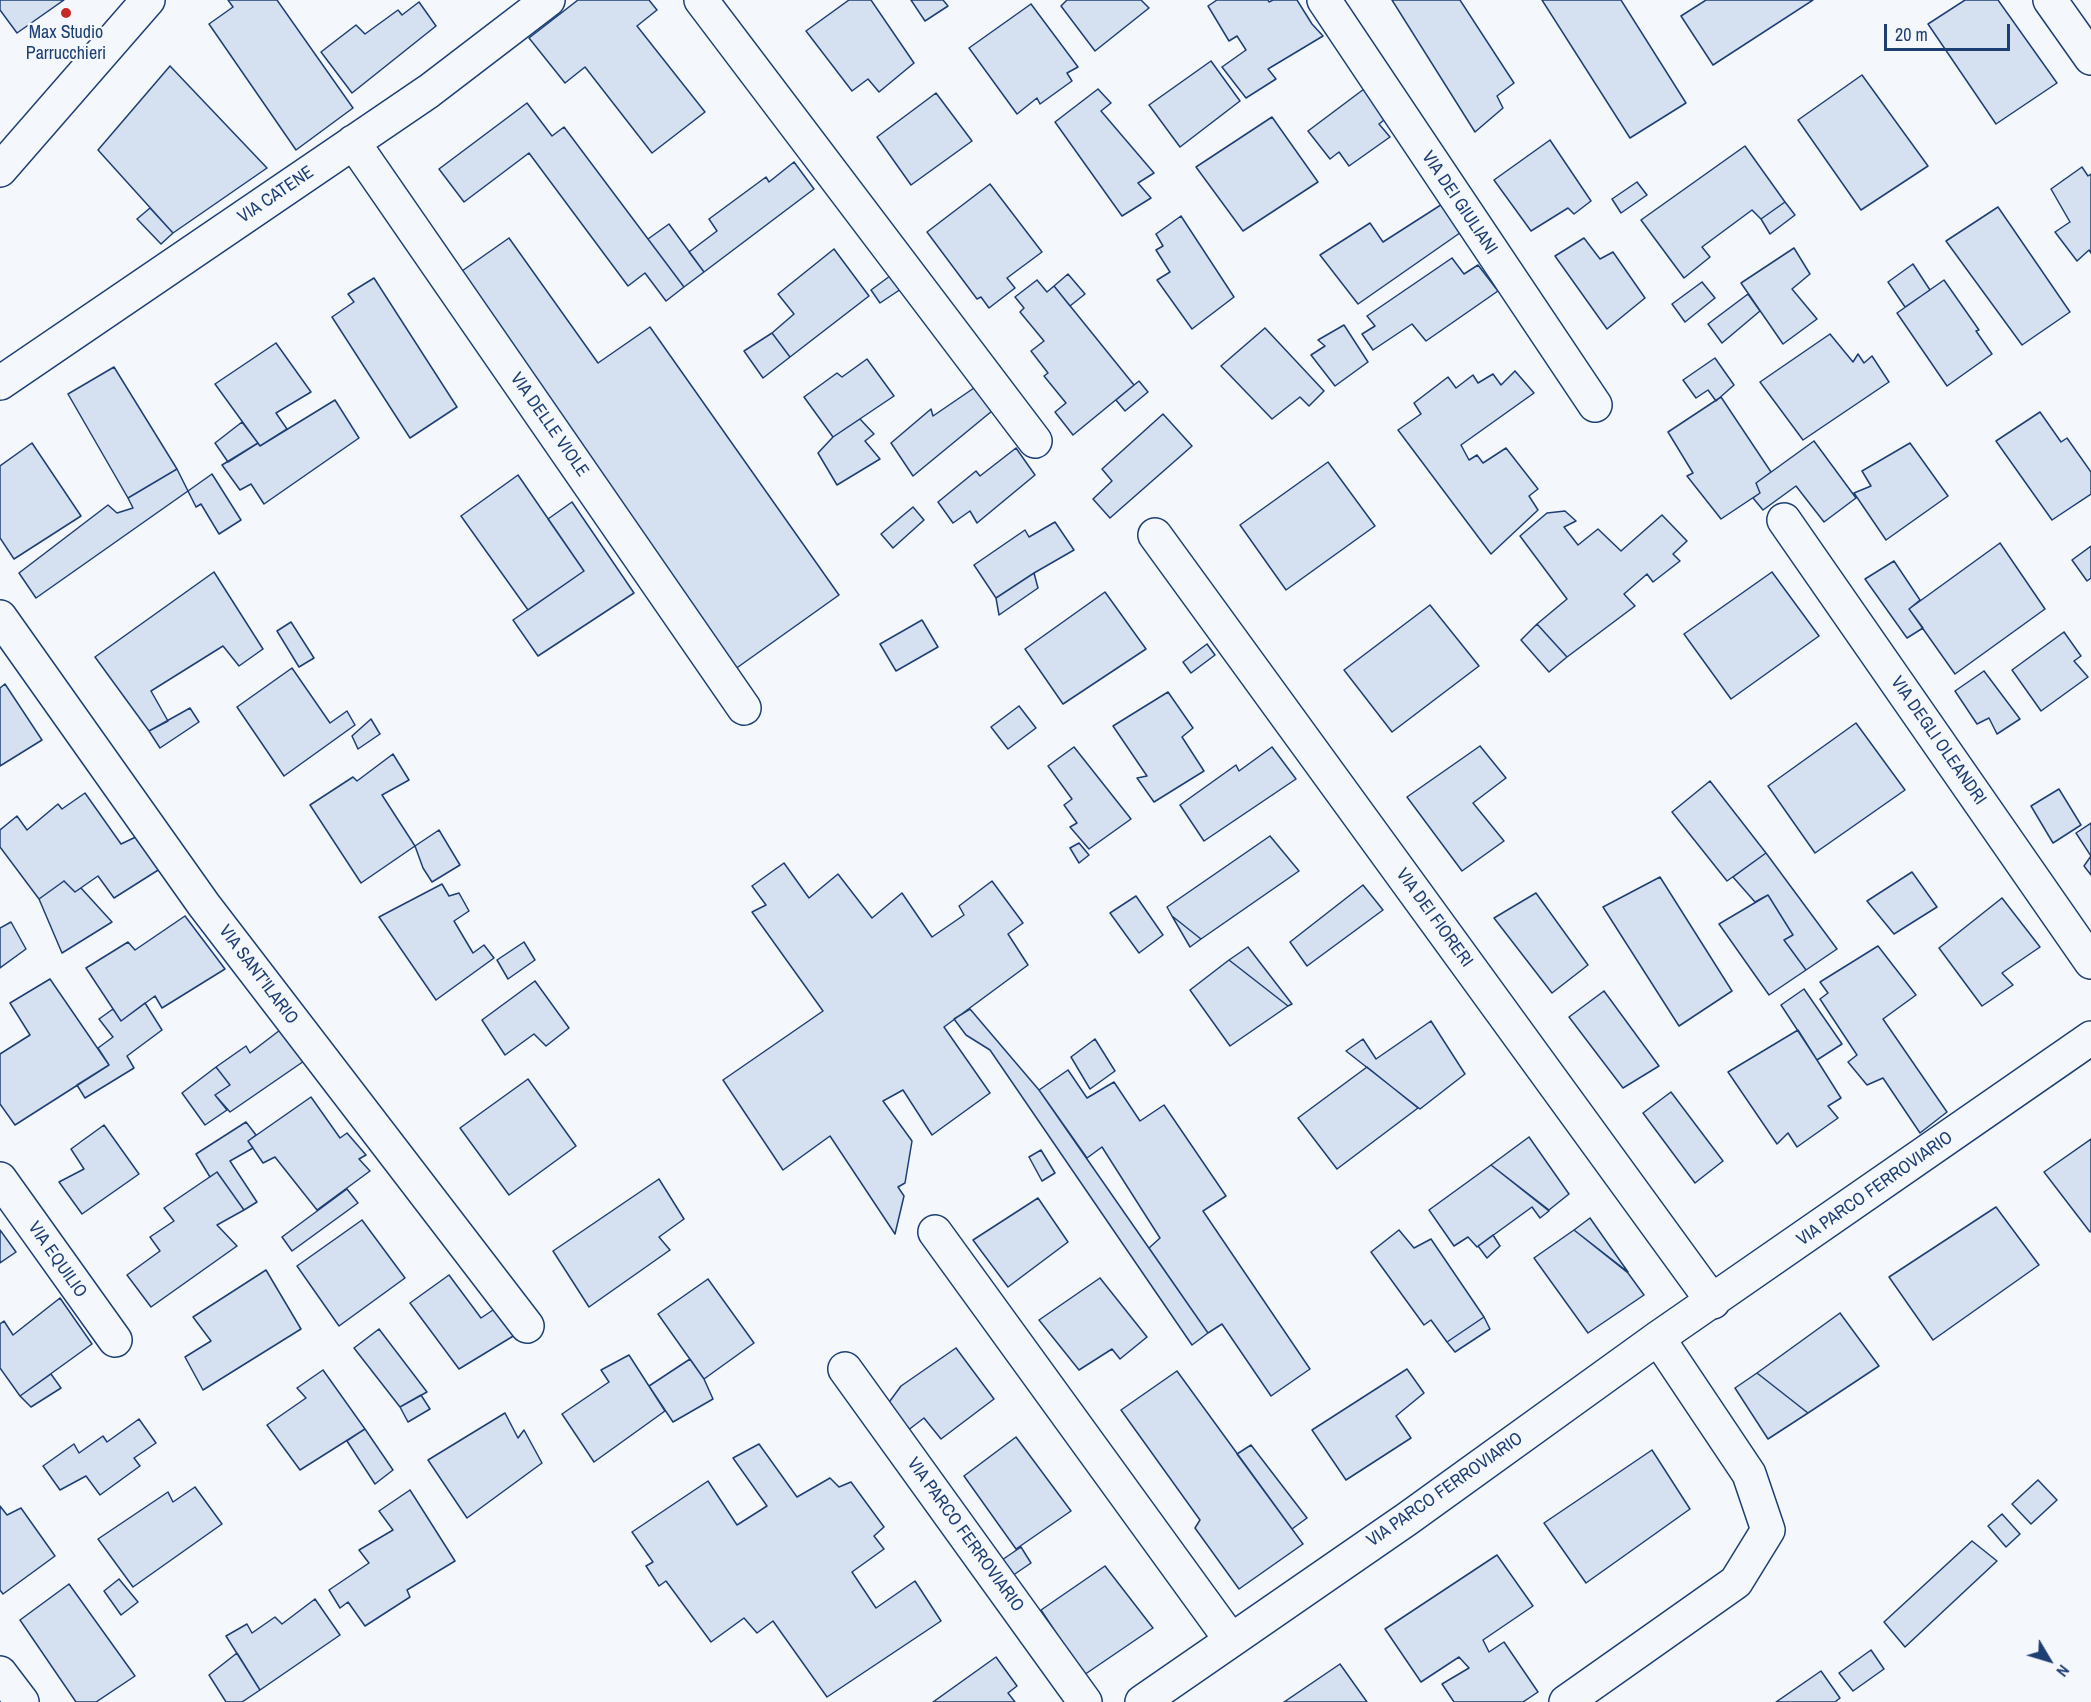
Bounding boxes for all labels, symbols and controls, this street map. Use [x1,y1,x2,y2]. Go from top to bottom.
marker: Max Studio Parrucchieri [59,6,73,20]
scale bar [1887,12,2013,50]
place label: Max Studio Parrucchieri [26,22,106,64]
text: 20 m [1895,22,1928,47]
street label: VIA DEI GIULIANI [1417,147,1501,259]
street label: VIA CATENE [234,162,318,228]
street label: VIA DELLE VIOLE [505,369,593,481]
street label: VIA DEGLI OLEANDRI [1886,673,1990,809]
street label: VIA DEI FIORERI [1391,865,1477,971]
street label: VIA SANT'ILARIO [214,921,302,1029]
street label: VIA PARCO FERROVIARIO [1793,1127,1957,1251]
street label: VIA EQUILIO [23,1218,91,1302]
street label: VIA PARCO FERROVIARIO [1363,1428,1527,1552]
street label: VIA PARCO FERROVIARIO [902,1454,1028,1616]
north arrow [2019,1630,2079,1690]
text: N [2052,1661,2075,1682]

